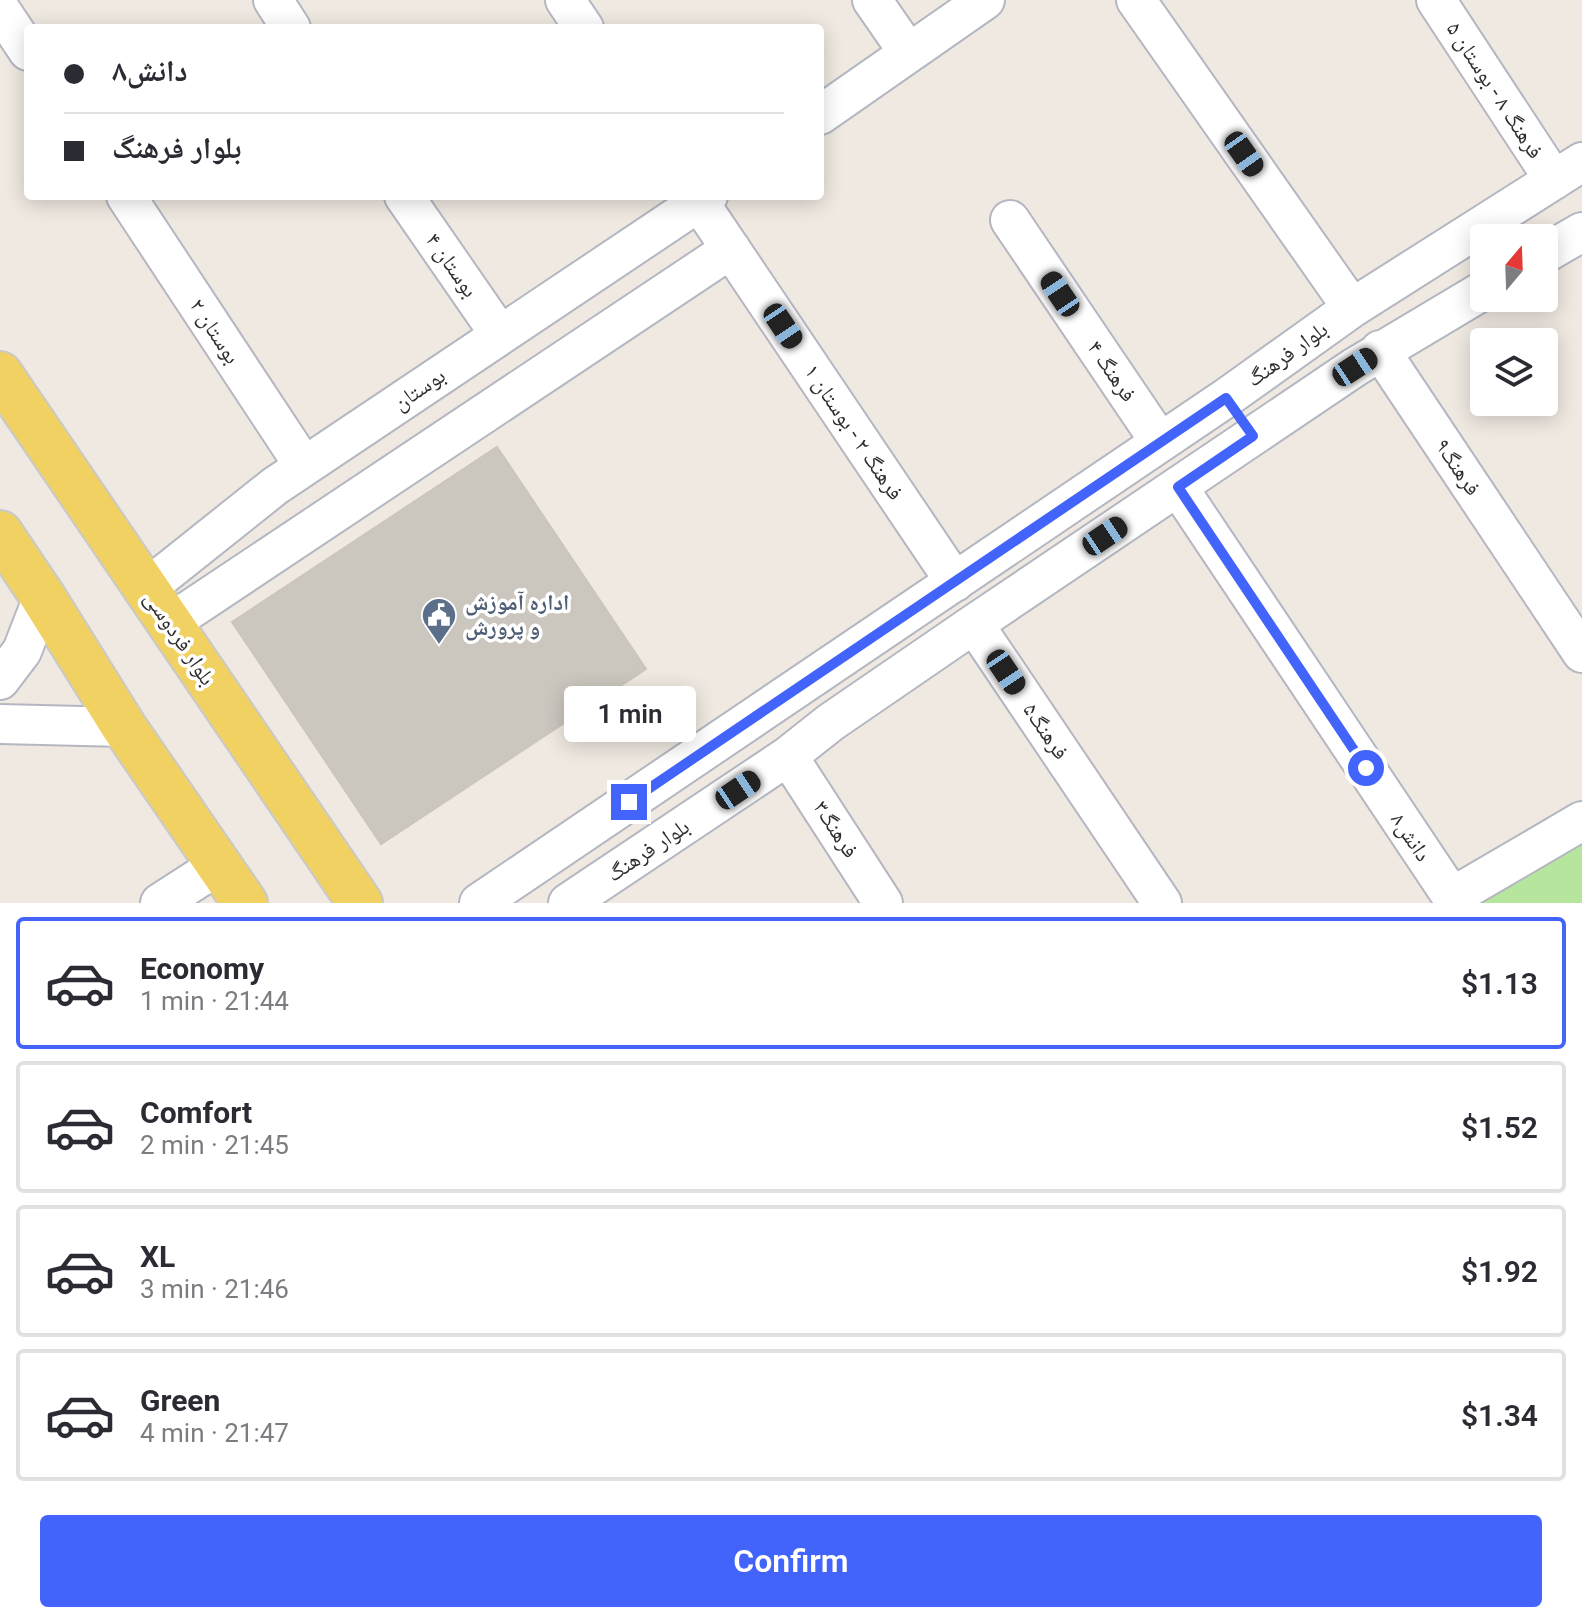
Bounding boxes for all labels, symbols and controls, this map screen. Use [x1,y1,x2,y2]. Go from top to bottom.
street label: فرهنگ ۸ - بوستان ۵ [1441,17,1548,163]
text: دانش۸ [112,53,188,88]
car [1220,127,1268,181]
text: بلوار فرهنگ [112,130,241,165]
north arrow [1470,224,1558,312]
map controls [1470,224,1558,416]
street label: بوستان ۴ [420,228,483,302]
car [1037,267,1083,321]
street label: بوستان ۲ [184,294,245,369]
car [760,299,806,353]
street label: بلوار فرهنگ [1242,316,1332,392]
button: layers [1470,328,1558,416]
street label: فرهنگ ۴ [1083,336,1141,406]
car [1328,344,1382,390]
street label: فرهنگ ۲ - بوستان ۱ [799,360,908,505]
street label: بوستان [388,363,450,416]
street label: فرهنگ۹ [1430,434,1486,500]
car [1078,513,1132,559]
street label: بلوار فردوسی [139,586,221,690]
place label: اداره آموزش و پرورش [465,590,569,641]
public building icon: اداره آموزش و پرورش [420,596,458,646]
car [983,645,1029,699]
callout: 1 min [563,686,695,742]
street label: فرهنگ۵ [1018,698,1074,764]
text: 1 min [597,699,663,729]
route start [1348,750,1384,786]
car [711,767,765,813]
route end [611,784,647,820]
street label: فرهنگ۳ [808,796,864,862]
street label: دانش۸ [1385,808,1436,866]
street label: بلوار فرهنگ [602,813,694,887]
icon: car [44,947,116,1019]
text: Economy [140,951,264,986]
text: $1.13 [1461,966,1538,1001]
text: 1 min · 21:44 [140,986,289,1016]
icon: car [44,1091,116,1163]
text: Comfort [140,1095,252,1130]
text: $1.52 [1461,1110,1538,1145]
text: 2 min · 21:45 [140,1130,289,1160]
icon: car [44,1235,116,1307]
text: XL [140,1239,175,1274]
text: $1.92 [1461,1254,1538,1289]
text: 3 min · 21:46 [140,1274,289,1304]
icon: car [44,1379,116,1451]
text: Green [140,1383,220,1418]
text: $1.34 [1461,1398,1538,1433]
text: 4 min · 21:47 [140,1418,289,1448]
button: Confirm [40,1515,1542,1607]

